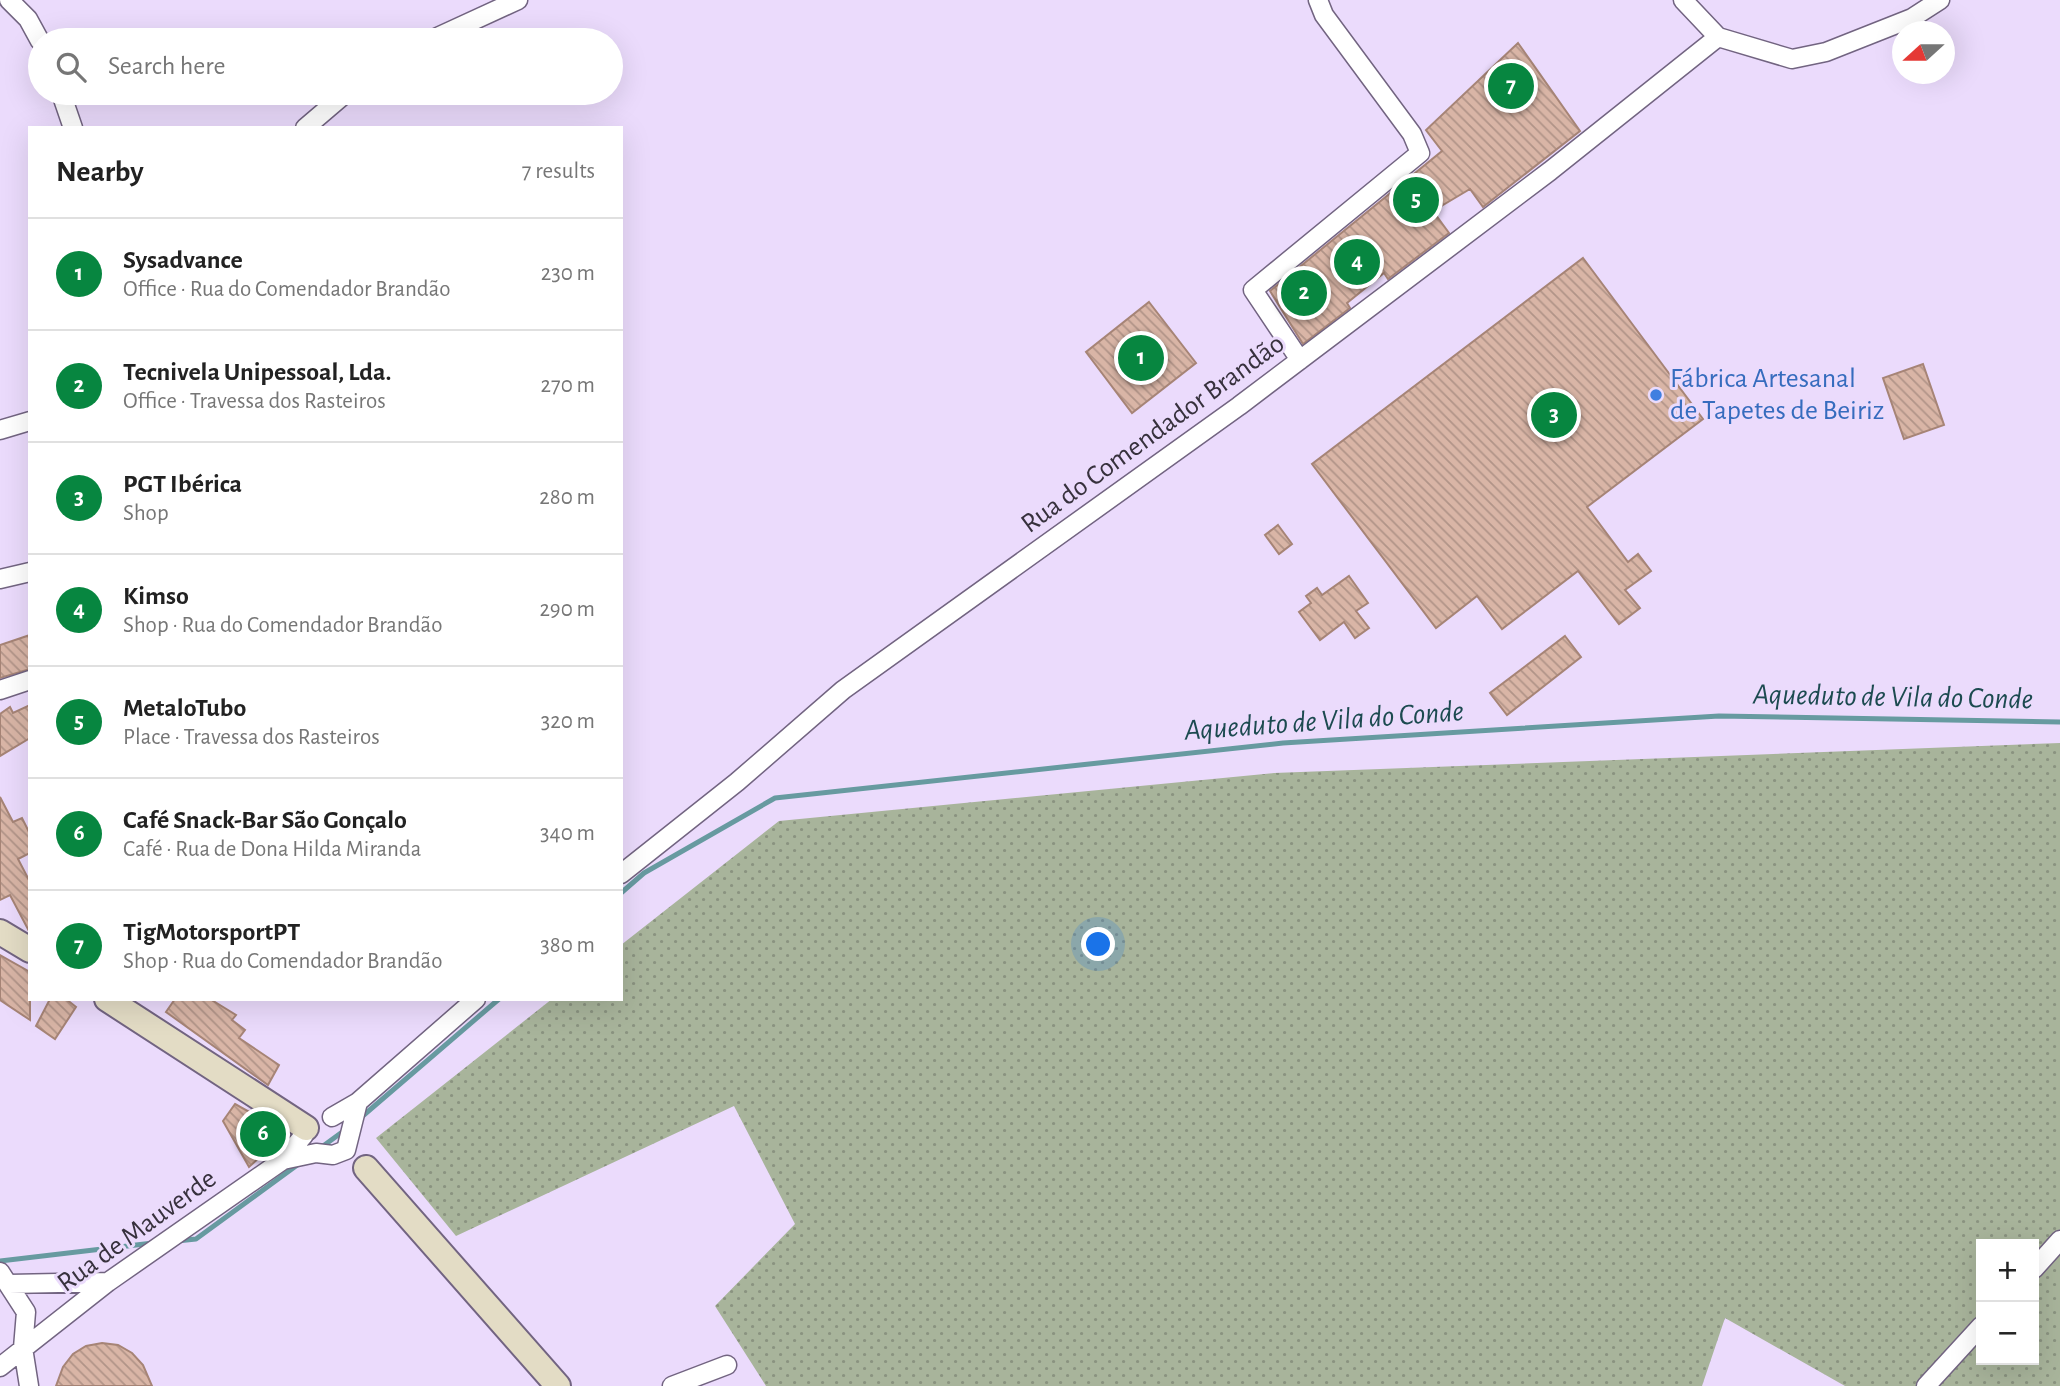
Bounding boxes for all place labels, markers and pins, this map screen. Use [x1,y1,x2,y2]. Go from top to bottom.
pin: 7 [1488,60,1534,112]
pin: 5 [1393,174,1439,226]
pin: 4 [1334,236,1380,288]
pin: 2 [1281,267,1327,319]
pin: 1 [1118,332,1164,384]
place label: Fábrica Artesanal de Tapetes de Beiriz [1670,365,1884,425]
marker: Fábrica Artesanal de Tapetes de Beiriz [1648,387,1664,403]
pin: 3 [1531,389,1577,441]
pin: 6 [240,1108,286,1160]

